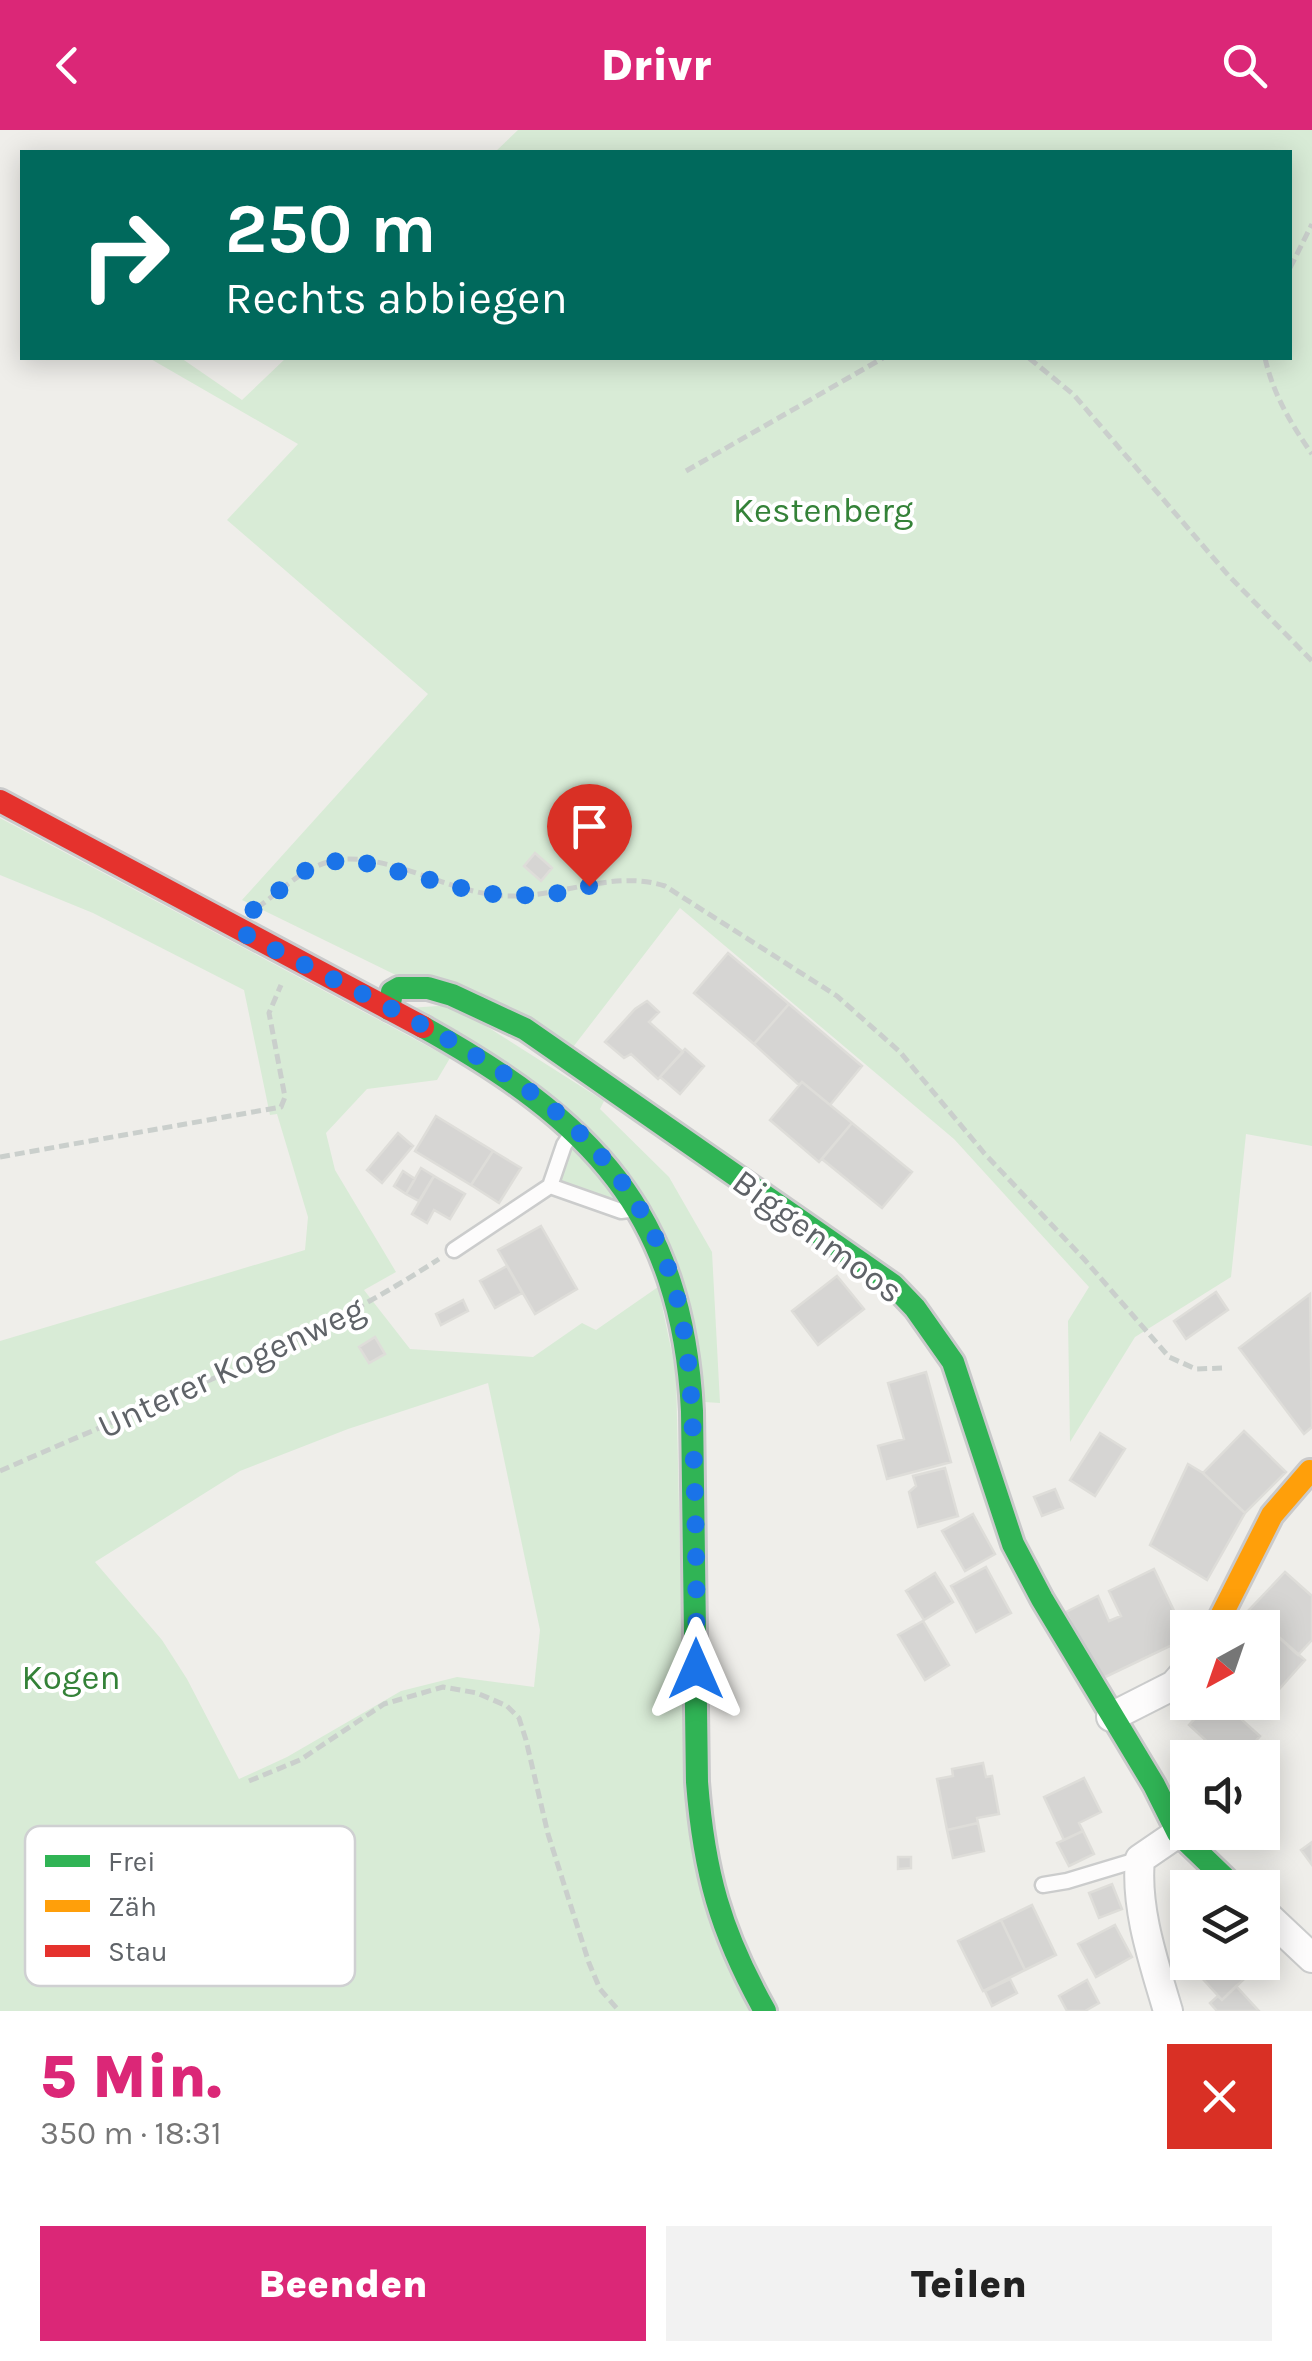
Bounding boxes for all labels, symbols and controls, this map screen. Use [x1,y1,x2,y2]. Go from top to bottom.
icon: back [40,38,95,93]
icon: search [1217,38,1272,93]
text: Drivr [601,39,711,91]
text: 250 m [225,188,437,270]
icon: right [60,190,190,320]
text: Rechts abbiegen [225,272,568,324]
park label: Kestenberg [733,490,913,531]
pin [547,784,632,887]
icon: arrive [562,799,617,854]
street label: Biggenmoos [725,1161,911,1312]
street label: Unterer Kogenweg [92,1288,371,1447]
north arrow [1170,1610,1280,1720]
map controls [1170,1610,1280,1980]
position arrow [644,1617,748,1721]
park label: Kogen [21,1657,121,1698]
button: sound [1170,1740,1280,1850]
legend [25,1826,355,1986]
text: Frei [108,1845,156,1878]
button: layers [1170,1870,1280,1980]
text: Zäh [108,1890,157,1923]
text: Stau [108,1935,168,1968]
text: 5 Min. [40,2042,222,2112]
button: close [1167,2044,1272,2149]
text: 350 m · 18:31 [40,2115,222,2152]
button: Beenden [40,2226,646,2341]
button: Teilen [666,2226,1272,2341]

